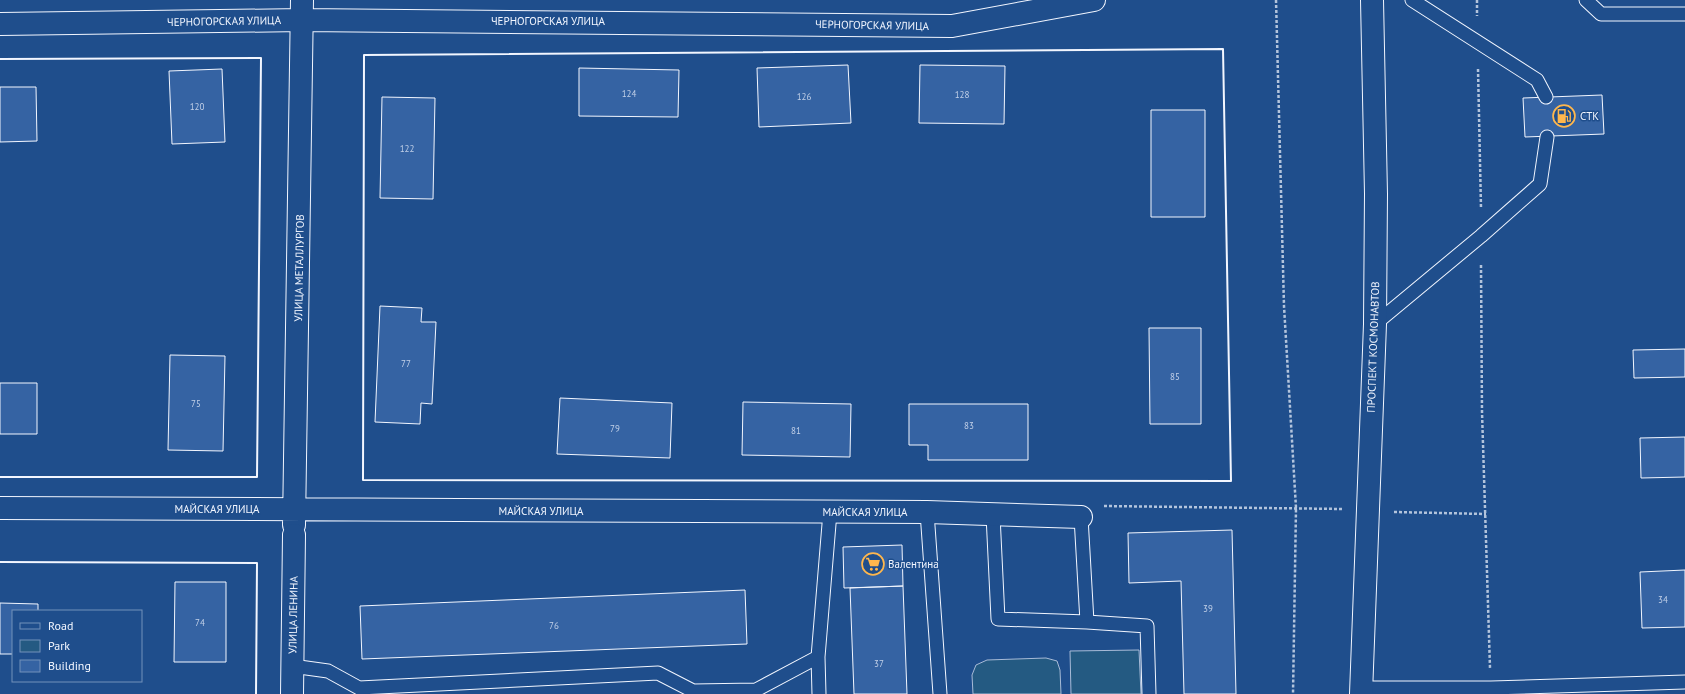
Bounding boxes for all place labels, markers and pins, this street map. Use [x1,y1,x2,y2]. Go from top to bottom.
fuel station icon: СТК [1551,103,1577,129]
place label: СТК [1580,109,1599,123]
supermarket icon: Валентина [860,551,886,577]
place label: Валентина [888,557,939,571]

